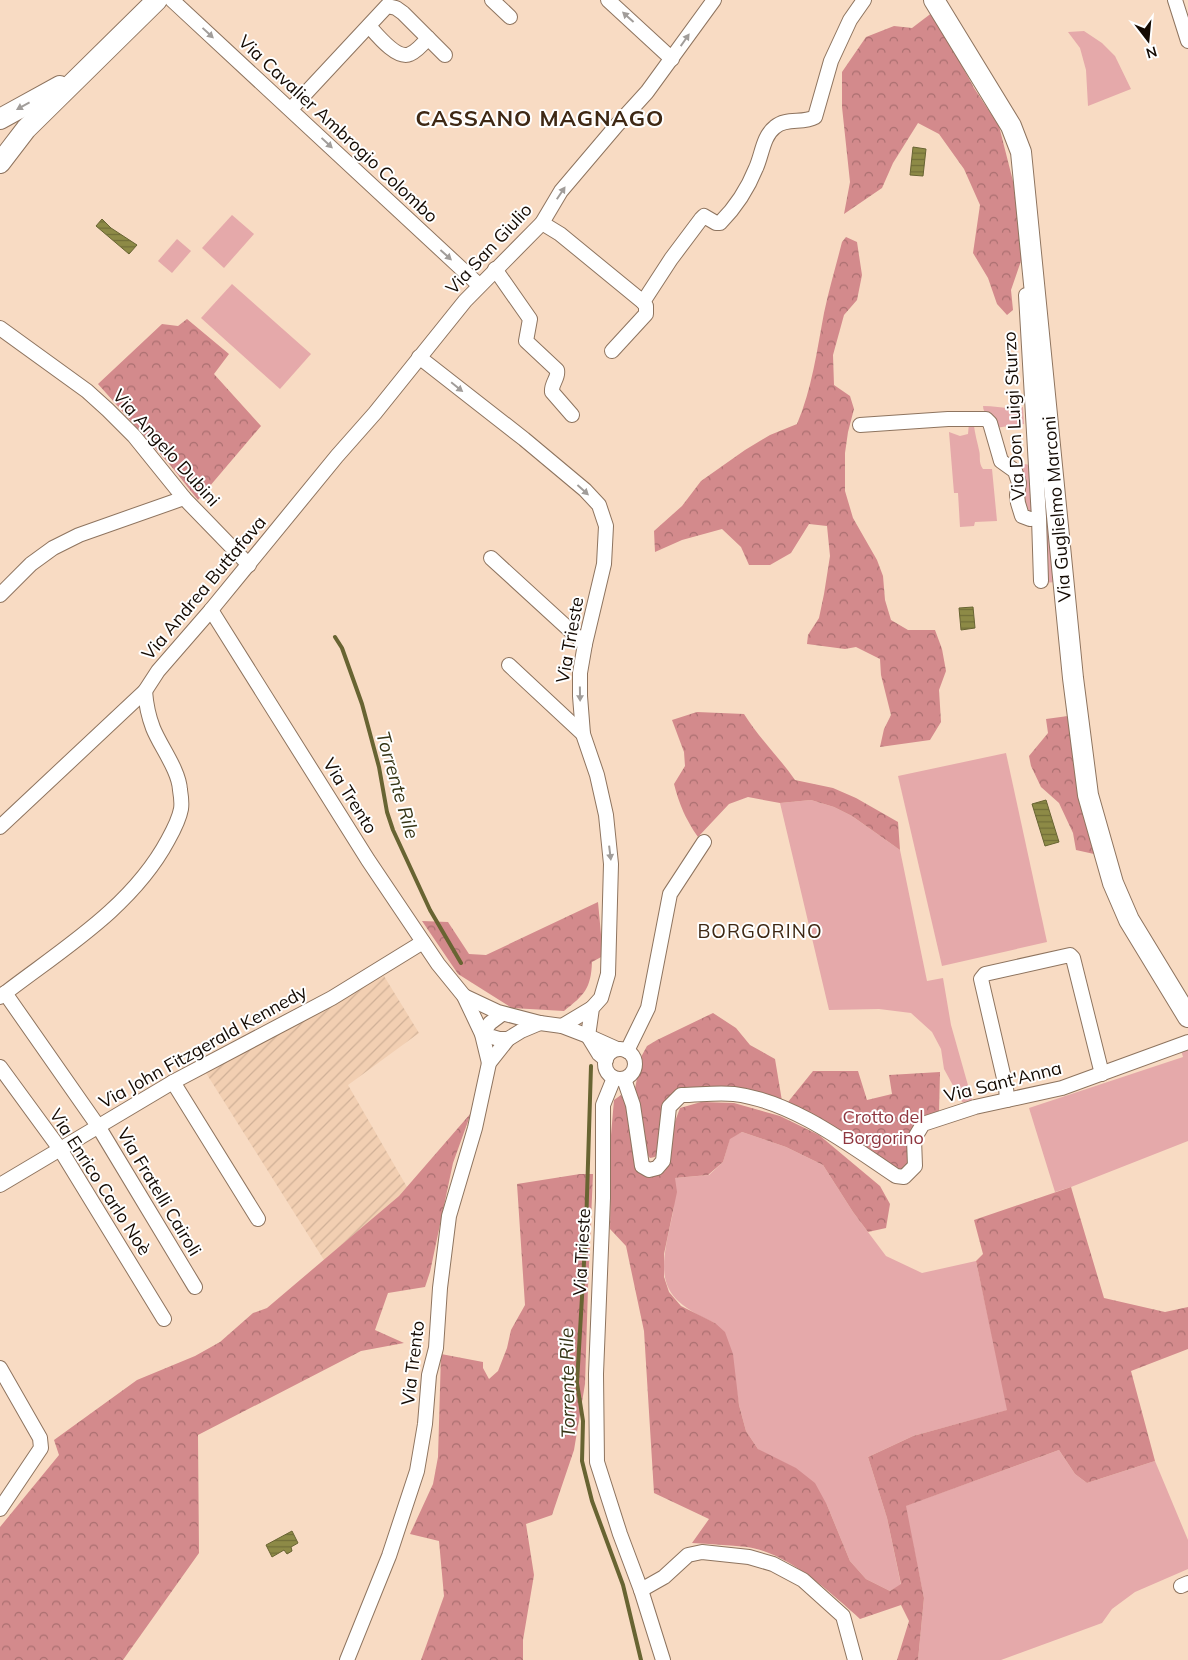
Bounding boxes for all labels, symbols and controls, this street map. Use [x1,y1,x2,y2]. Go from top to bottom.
one-way arrow [622,11,634,23]
north arrow [1123,15,1173,65]
one-way arrow [202,27,214,39]
street label: Via Cavalier Ambrogio Colombo [234,30,443,227]
one-way arrow [680,33,690,47]
text: N [1144,42,1159,63]
one-way arrow [16,102,31,110]
district label: CASSANO MAGNAGO [416,104,664,132]
one-way arrow [321,137,333,149]
one-way arrow [556,186,566,200]
street label: Via San Giulio [441,198,537,299]
one-way arrow [439,249,452,260]
street label: Via Don Luigi Sturzo [998,331,1029,501]
one-way arrow [450,382,463,393]
street label: Via Angelo Dubini [108,384,225,511]
street label: Via Guglielmo Marconi [1037,415,1076,603]
one-way arrow [577,484,589,496]
street label: Via Andrea Buttafava [137,511,271,665]
street label: Via Trieste [551,595,588,685]
one-way arrow [576,687,584,703]
water label: Torrente Rile [371,729,425,841]
street label: Via Trento [318,754,383,838]
one-way arrow [606,845,614,861]
district label: BORGORINO [697,919,823,943]
street label: Via John Fitzgerald Kennedy [95,980,311,1113]
street label: Via Sant'Anna [942,1056,1064,1107]
street label: Via Enrico Carlo Noè [44,1104,156,1259]
park label: Crotto del Borgorino [842,1105,924,1149]
street label: Via Fratelli Cairoli [112,1123,207,1260]
street label: Via Trieste [568,1208,595,1296]
street label: Via Trento [396,1319,429,1407]
water label: Torrente Rile [554,1328,580,1438]

